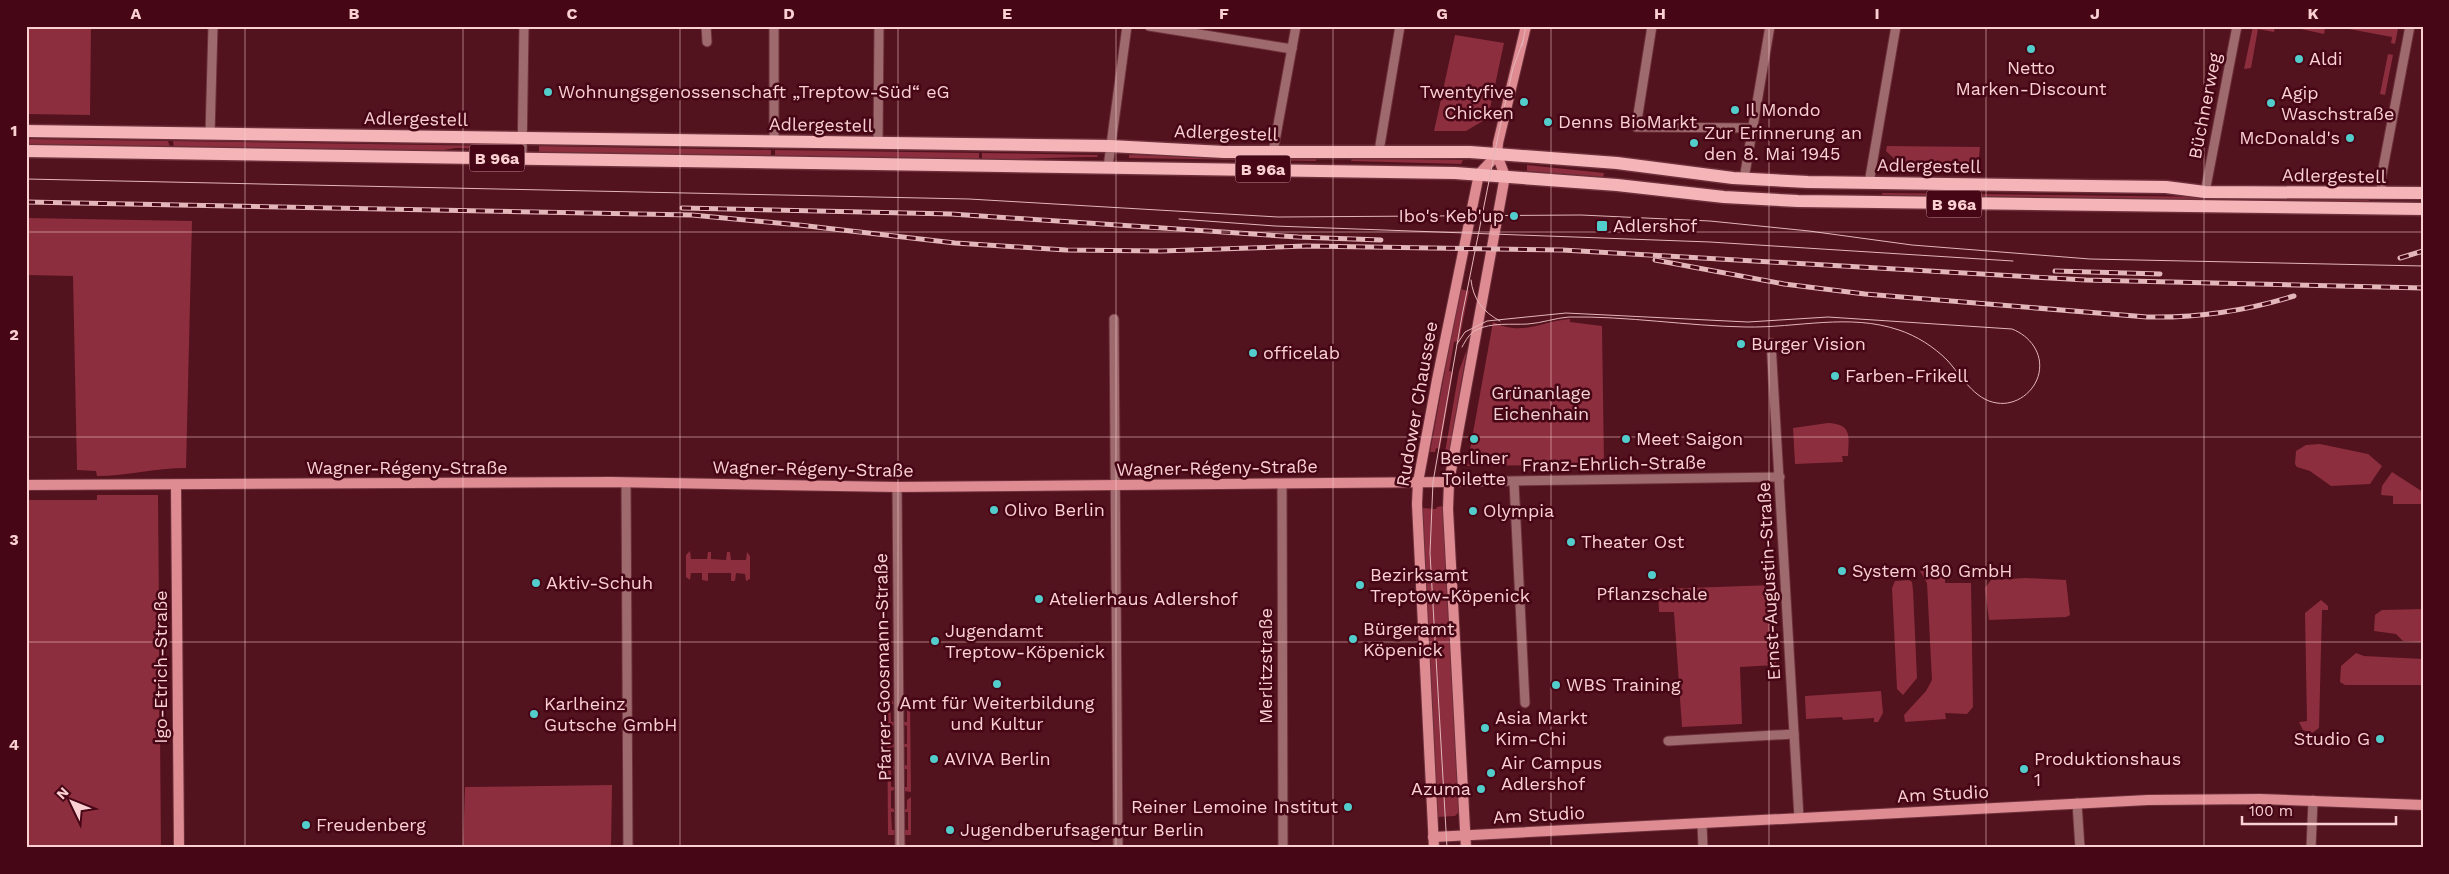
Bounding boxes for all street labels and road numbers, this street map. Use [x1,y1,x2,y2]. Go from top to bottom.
street label: Büchnerweg [2184,51,2225,161]
street label: Adlergestell [364,107,469,130]
street label: Adlergestell [769,113,874,136]
street label: Adlergestell [1174,120,1279,145]
road number: B 96a [470,144,524,172]
street label: Adlergestell [1877,154,1982,177]
road number: B 96a [1236,156,1290,182]
street label: Adlergestell [2282,164,2387,187]
road number: B 96a [1926,190,1982,218]
street label: Rudower Chaussee [1392,320,1441,488]
street label: Franz-Ehrlich-Straße [1521,451,1707,476]
street label: Wagner-Régeny-Straße [1116,455,1318,480]
street label: Wagner-Régeny-Straße [712,456,914,481]
street label: Wagner-Régeny-Straße [306,457,508,478]
street label: Ernst-Augustin-Straße [1753,481,1784,681]
street label: Pfarrer-Goosmann-Straße [870,553,895,781]
street label: Igo-Etrich-Straße [150,590,171,744]
street label: Merlitzstraße [1255,608,1276,724]
street label: Am Studio [1896,781,1990,806]
street label: Am Studio [1492,802,1586,827]

